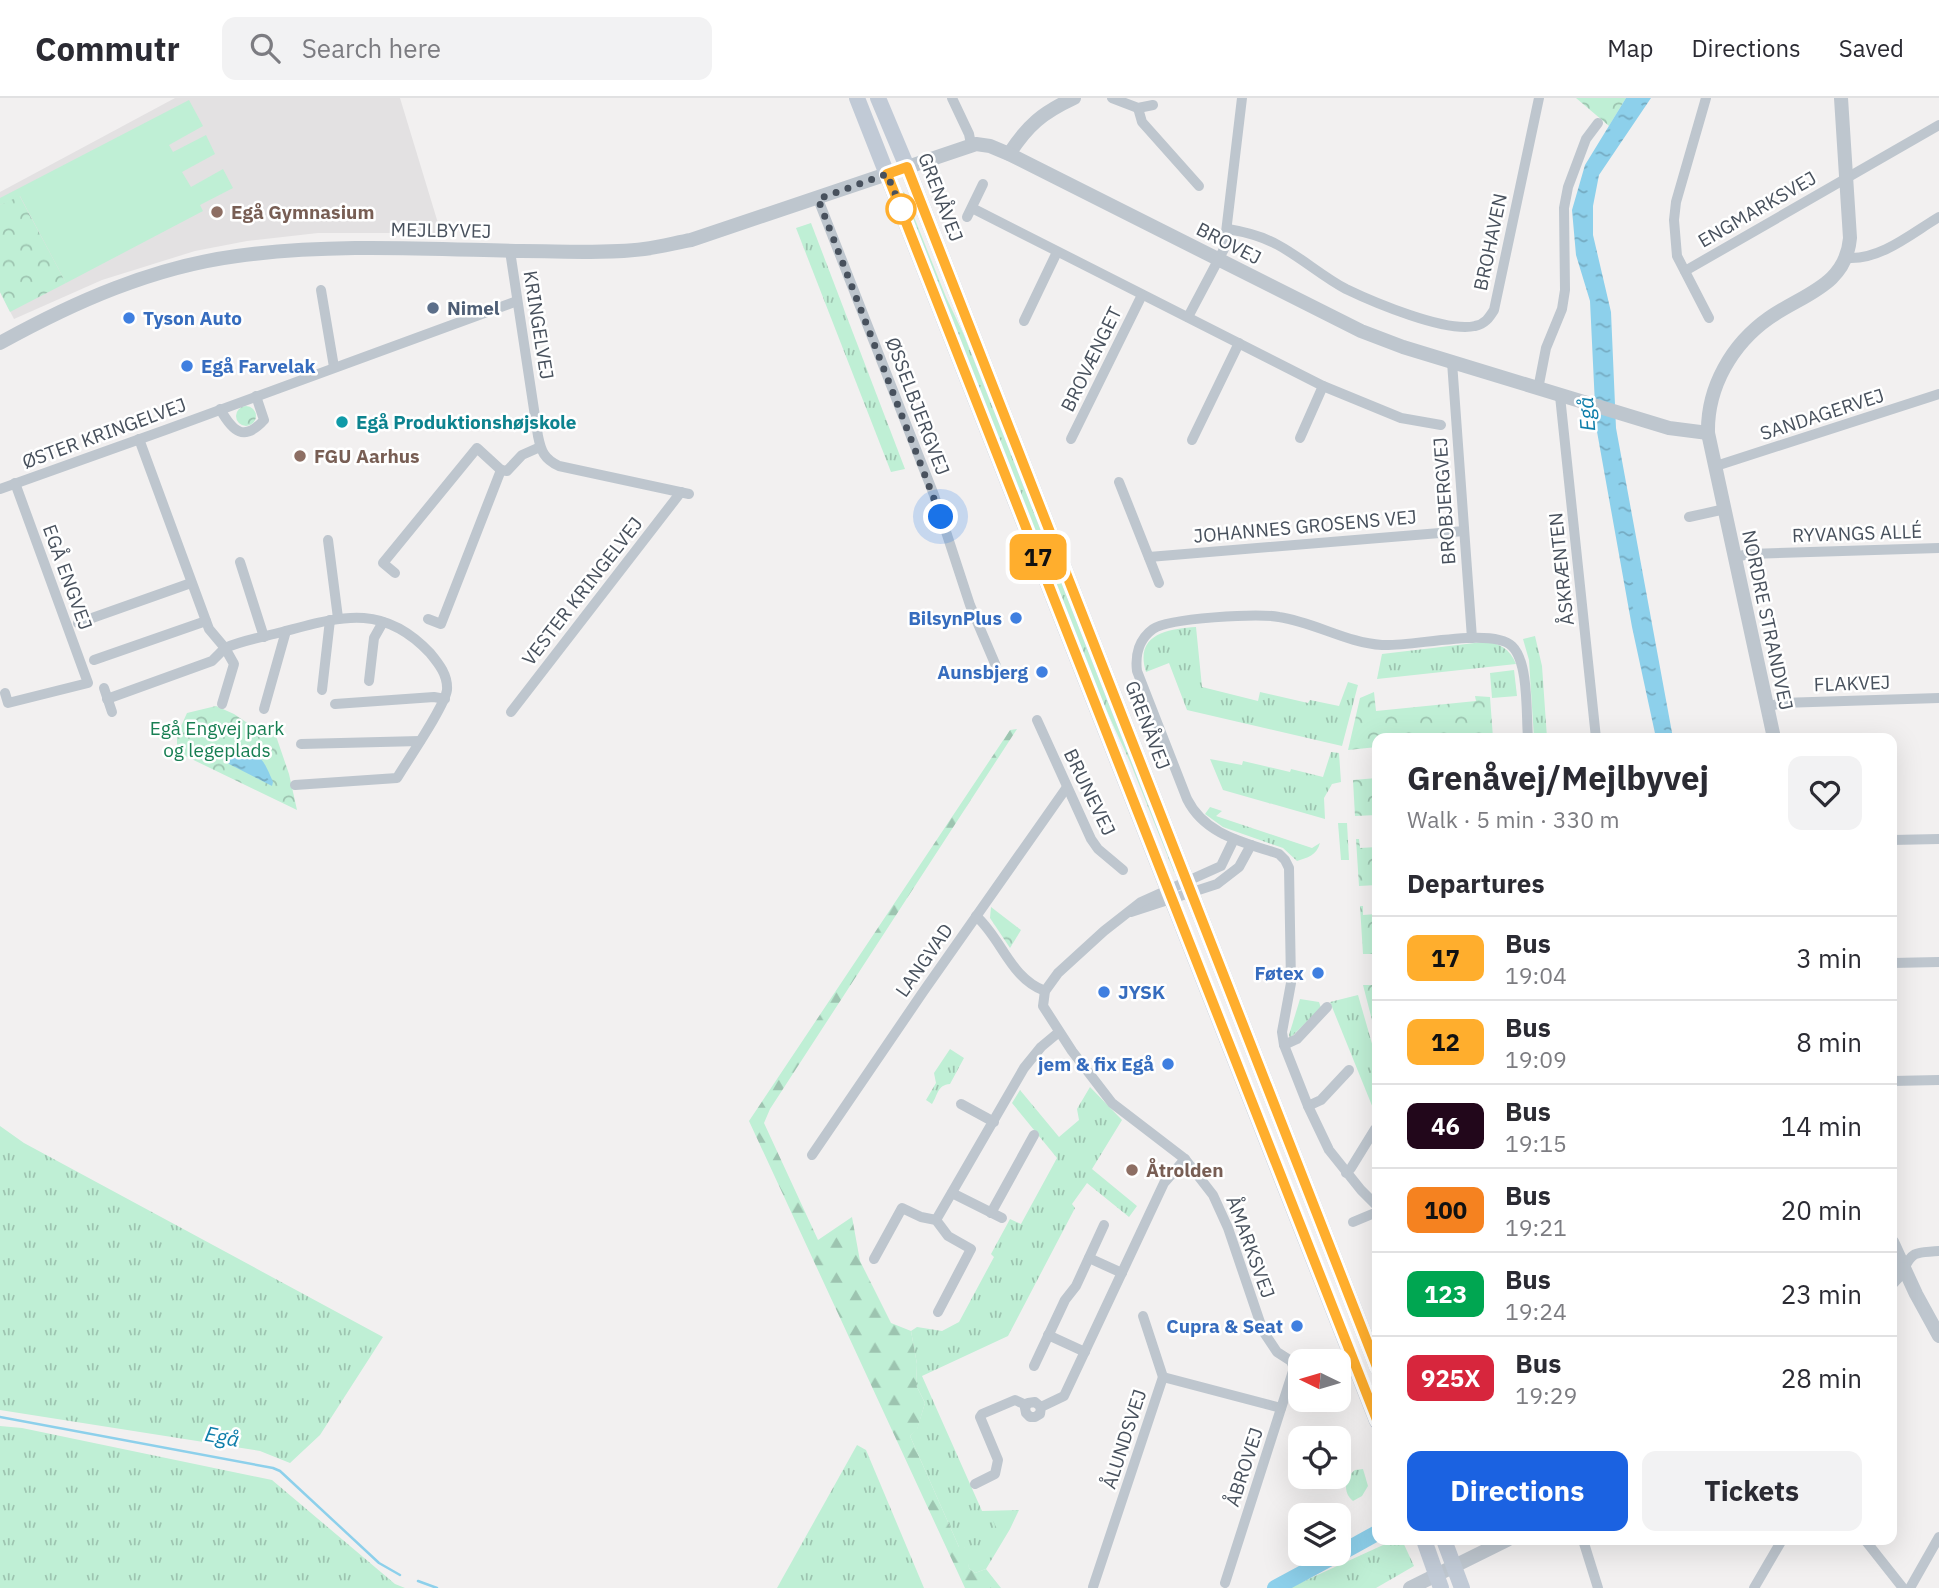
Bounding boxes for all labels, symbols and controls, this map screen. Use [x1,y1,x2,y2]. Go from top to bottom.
search box [222,17,712,80]
text: Commutr [35,27,180,70]
icon: search [246,29,284,67]
text: Search here [302,31,441,65]
text: Map [1607,32,1653,64]
text: Directions [1691,32,1801,64]
text: Saved [1839,32,1904,64]
street label: GRENÅVEJ [913,149,969,245]
street label: ENGMARKSVEJ [1694,165,1820,253]
street label: BROHAVEN [1468,191,1512,293]
unlabelled marker [886,194,916,224]
place label: Egå Gymnasium [231,200,374,224]
marker: Egå Gymnasium [209,204,225,220]
street label: BROVEJ [1193,216,1265,270]
street label: MEJLBYVEJ [390,217,492,243]
street label: KRINGELVEJ [519,269,559,381]
place label: Nimel [447,296,500,320]
marker: Nimel [425,300,441,316]
street label: BROVÆNGET [1055,303,1127,415]
place label: Tyson Auto [143,306,242,330]
marker: Tyson Auto [121,310,137,326]
street label: ØSSELBJERGVEJ [881,334,955,478]
place label: Egå Farvelak [201,354,315,378]
marker: Egå Farvelak [179,358,195,374]
street label: SANDAGERVEJ [1757,383,1887,445]
street label: ØSTER KRINGELVEJ [19,392,189,474]
water label: Egå [1571,396,1601,432]
place label: Egå Produktionshøjskole [356,410,577,434]
marker: Egå Produktionshøjskole [334,414,350,430]
street label: BROBJERGVEJ [1428,436,1460,566]
place label: FGU Aarhus [314,444,420,468]
marker: FGU Aarhus [292,448,308,464]
your location [923,499,958,534]
street label: JOHANNES GROSENS VEJ [1192,504,1418,548]
street label: ÅSKRÆNTEN [1543,511,1579,627]
street label: VESTER KRINGELVEJ [517,512,647,670]
street label: RYVANGS ALLÉ [1791,519,1923,547]
street label: EGÅ ENGVEJ [38,521,98,633]
street label: NORDRE STRANDVEJ [1737,528,1799,712]
line badge: 17 [1006,534,1070,580]
text: 17 [1024,541,1052,573]
place label: BilsynPlus [908,606,1002,630]
marker: BilsynPlus [1008,610,1024,626]
place label: Aunsbjerg [937,660,1029,684]
marker: Aunsbjerg [1034,664,1050,680]
street label: FLAKVEJ [1813,670,1891,696]
street label: GRENÅVEJ [1120,677,1176,773]
park label: Egå Engvej park og legeplads [150,716,284,762]
street label: BRUNEVEJ [1059,745,1121,839]
text: Grenåvej/Mejlbyvej [1407,756,1709,799]
button: heart [1788,756,1862,830]
text: Walk · 5 min · 330 m [1407,804,1620,834]
text: Departures [1407,866,1545,900]
street label: LANGVAD [890,919,958,1001]
text: Bus [1505,926,1551,960]
text: 3 min [1796,941,1862,975]
text: 17 [1431,942,1460,974]
text: 19:04 [1505,960,1567,990]
place label: Føtex [1255,961,1304,985]
marker: Føtex [1310,965,1326,981]
place label: JYSK [1118,980,1165,1004]
marker: JYSK [1096,984,1112,1000]
text: Bus [1505,1010,1551,1044]
text: 8 min [1796,1025,1862,1059]
text: 12 [1431,1026,1460,1058]
text: 19:09 [1505,1044,1567,1074]
place label: jem & fix Egå [1037,1052,1154,1076]
marker: jem & fix Egå [1160,1056,1176,1072]
text: Bus [1505,1094,1551,1128]
text: 14 min [1781,1109,1862,1143]
text: 46 [1431,1110,1460,1142]
text: 19:15 [1505,1128,1567,1158]
place label: Åtrolden [1146,1157,1224,1182]
marker: Åtrolden [1124,1162,1140,1178]
text: Bus [1505,1178,1551,1212]
street label: ÅMARKSVEJ [1221,1193,1281,1301]
text: 20 min [1781,1193,1862,1227]
text: 100 [1424,1194,1467,1226]
text: 19:21 [1505,1212,1567,1242]
text: Bus [1505,1262,1551,1296]
text: 23 min [1781,1277,1862,1311]
text: 123 [1424,1278,1467,1310]
text: 19:24 [1505,1296,1567,1326]
place label: Cupra & Seat [1166,1314,1283,1338]
marker: Cupra & Seat [1289,1318,1305,1334]
text: Bus [1515,1346,1561,1380]
north arrow [1288,1349,1351,1412]
map controls [1288,1349,1351,1566]
text: 28 min [1781,1361,1862,1395]
text: 925X [1421,1362,1480,1394]
text: 19:29 [1515,1380,1577,1410]
street label: ÅLUNDSVEJ [1097,1386,1151,1492]
water label: Egå [203,1419,242,1453]
street label: ÅBROVEJ [1220,1424,1268,1510]
button: locate [1288,1426,1351,1489]
button: Directions [1407,1451,1628,1531]
button: Tickets [1642,1451,1862,1531]
button: layers [1288,1503,1351,1566]

